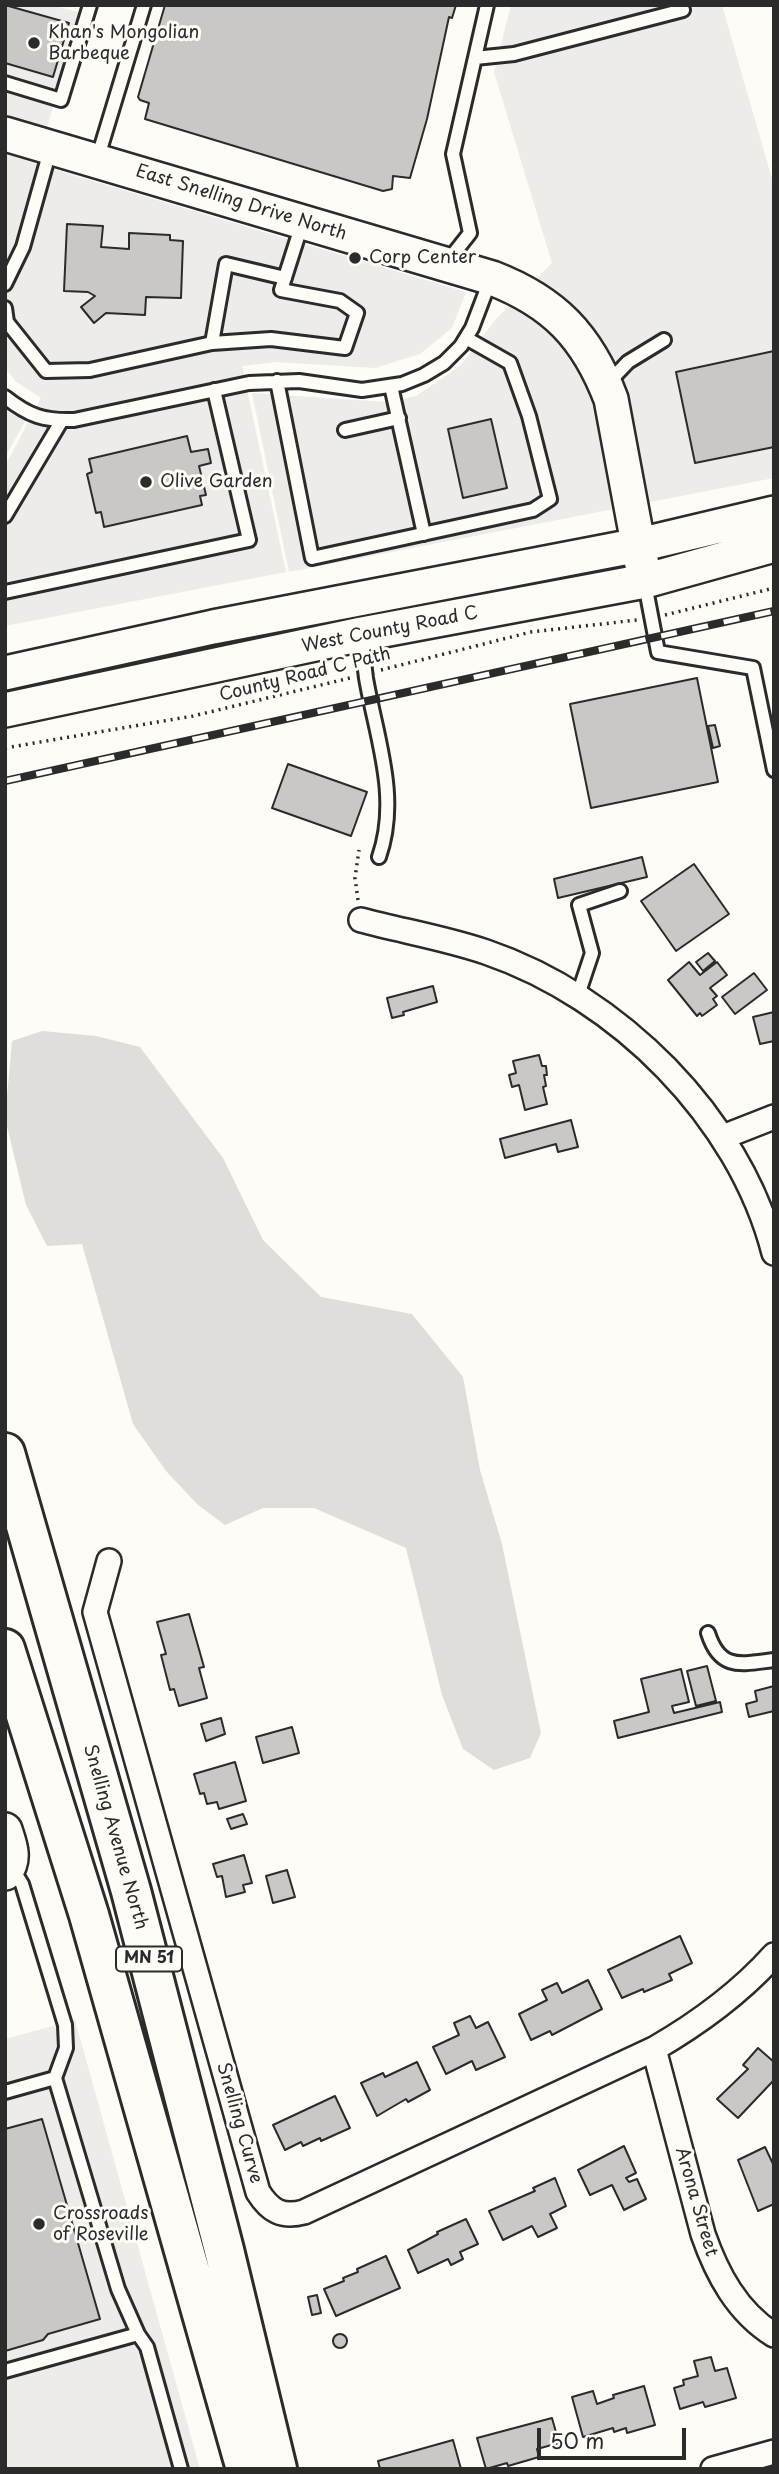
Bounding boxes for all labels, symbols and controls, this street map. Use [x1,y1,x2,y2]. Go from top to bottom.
place label: Khan's Mongolian Barbeque [48,22,199,64]
marker: Khan's Mongolian Barbeque [26,35,42,51]
street label: East Snelling Drive North [133,161,349,245]
place label: Corp Center [369,247,476,269]
marker: Corp Center [347,250,363,266]
place label: Olive Garden [160,471,273,493]
marker: Olive Garden [138,474,154,490]
street label: West County Road C [300,602,480,658]
street label: County Road C Path [217,643,393,707]
street label: Snelling Avenue North [78,1742,152,1932]
road number: MN 51 [116,1946,182,1971]
street label: Snelling Curve [211,2060,267,2186]
street label: Arona Street [670,2145,722,2259]
place label: Crossroads of Roseville [53,2203,149,2246]
marker: Crossroads of Roseville [31,2216,47,2232]
scale bar [541,2414,690,2458]
text: 50 m [550,2424,604,2456]

